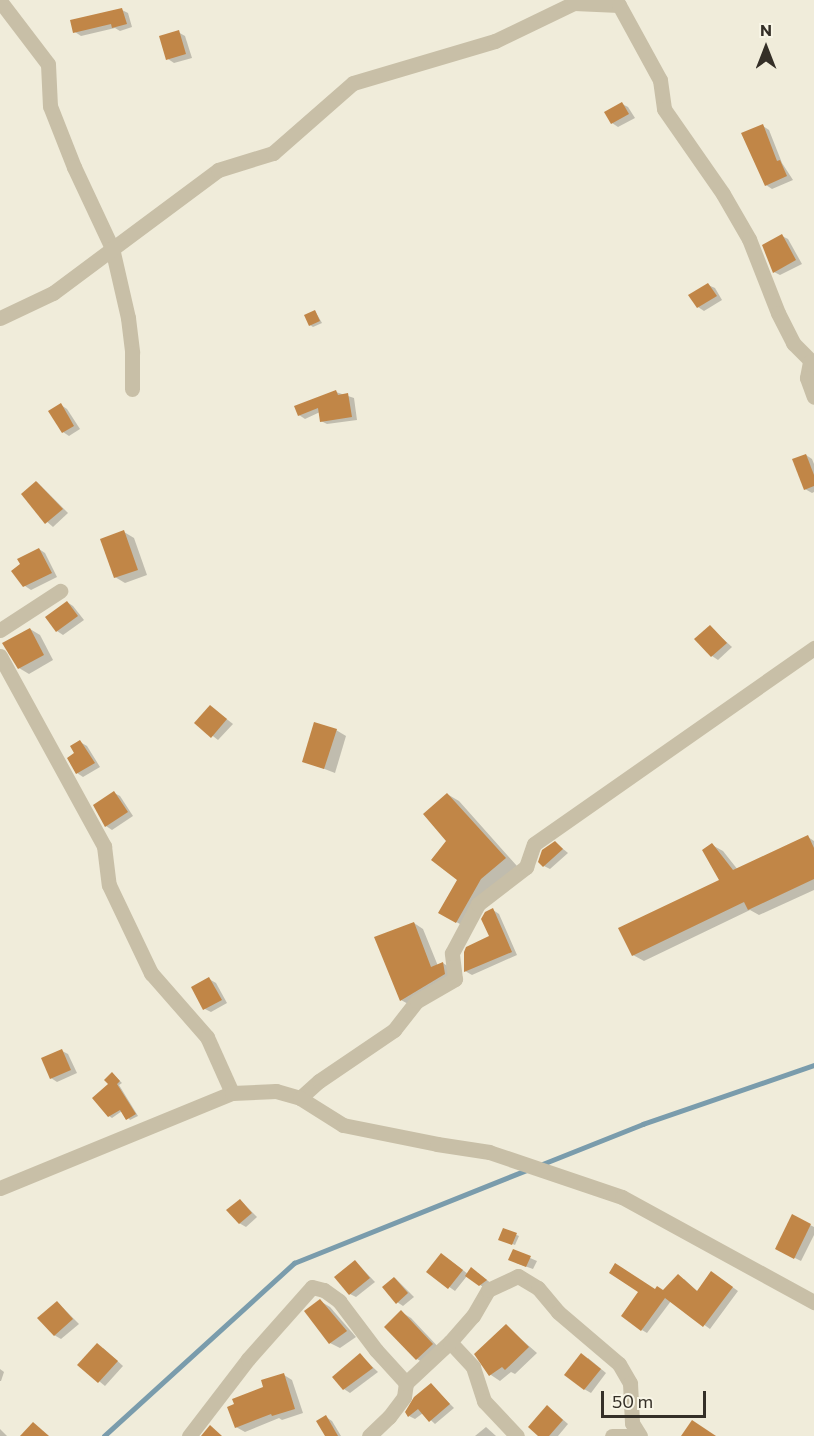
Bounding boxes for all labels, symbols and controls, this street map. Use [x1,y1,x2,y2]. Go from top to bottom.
north arrow [736,18,796,78]
text: N [760,20,772,39]
scale bar [604,1379,709,1417]
text: 50 m [612,1390,653,1412]

